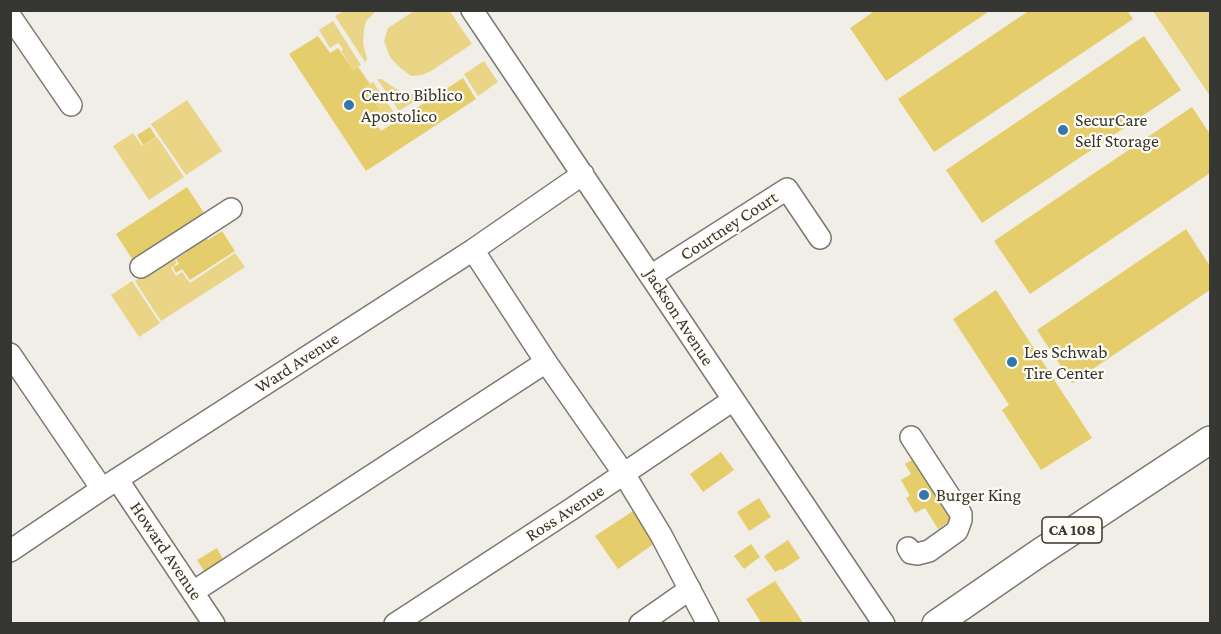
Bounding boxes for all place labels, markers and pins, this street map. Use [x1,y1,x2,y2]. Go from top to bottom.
place label: Centro Biblico Apostolico [361,84,463,127]
marker: Centro Biblico Apostolico [342,98,356,112]
place label: SecurCare Self Storage [1075,109,1159,152]
marker: SecurCare Self Storage [1056,123,1070,137]
place label: Les Schwab Tire Center [1024,341,1107,384]
marker: Les Schwab Tire Center [1005,355,1019,369]
place label: Burger King [936,484,1021,506]
marker: Burger King [917,488,931,502]

